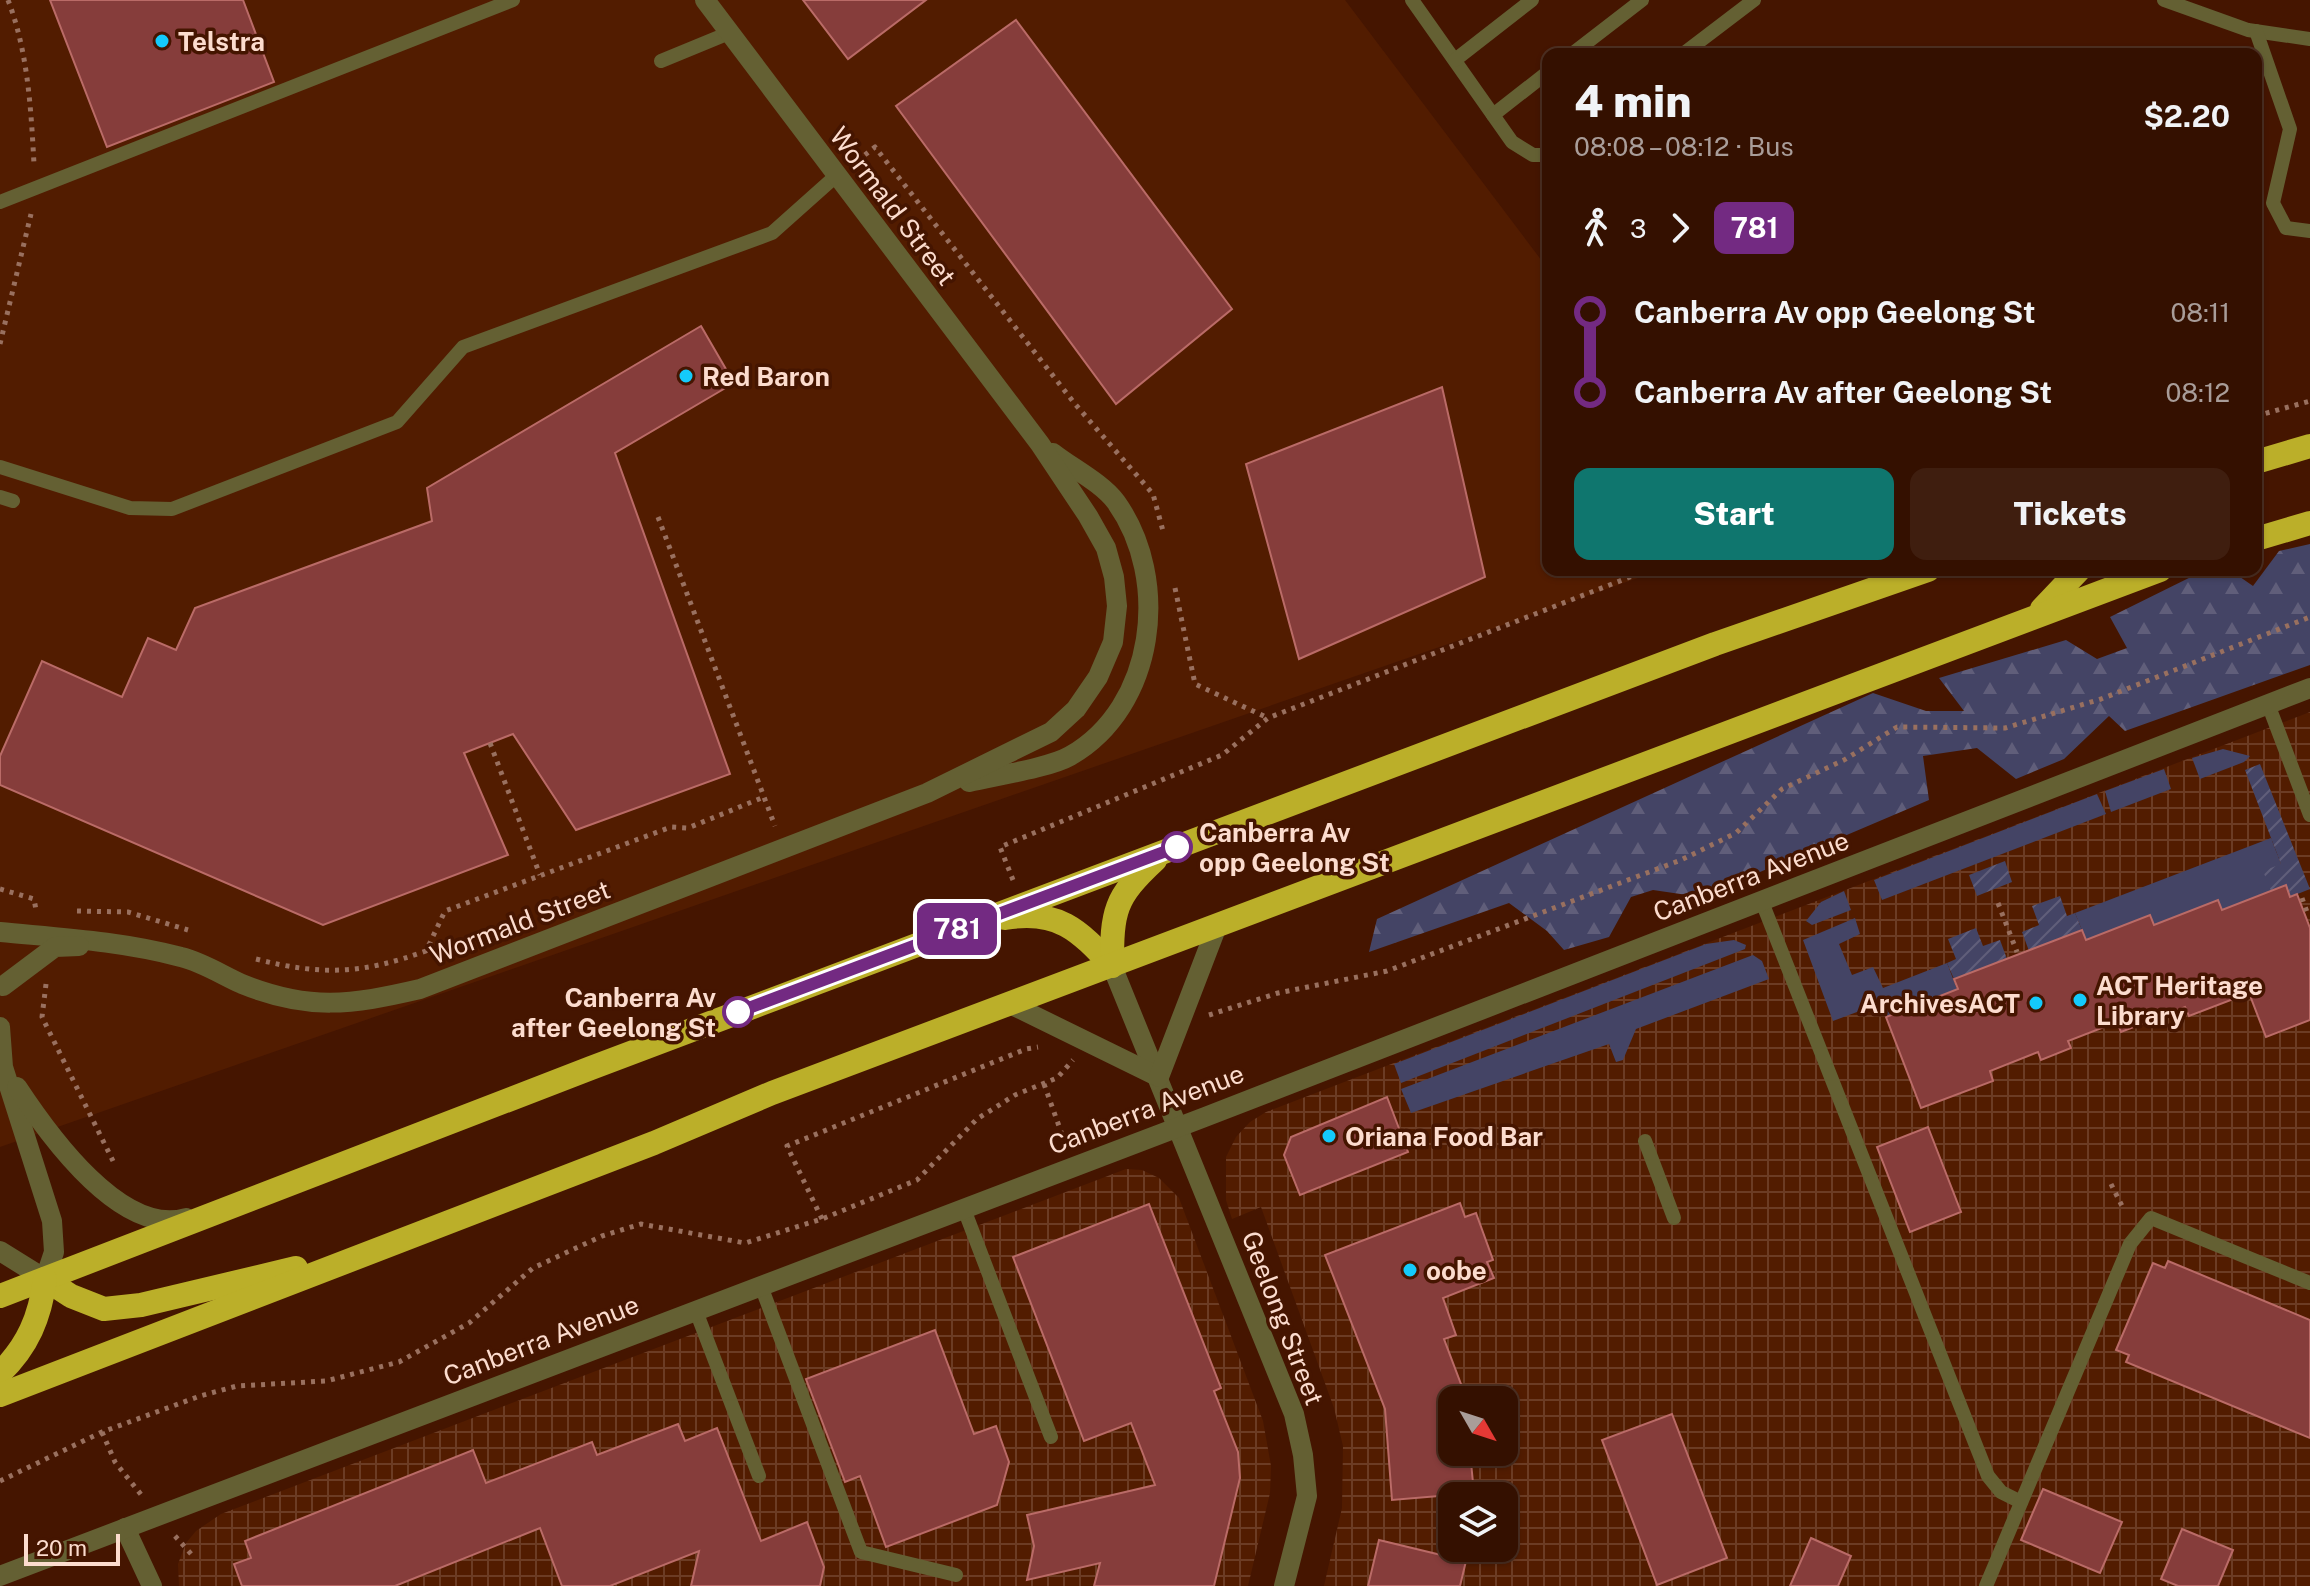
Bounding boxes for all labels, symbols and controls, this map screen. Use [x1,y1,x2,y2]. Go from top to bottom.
place label: Telstra [178,26,265,57]
marker: Telstra [153,32,171,50]
text: 4 min [1574,75,1692,127]
text: $2.20 [2143,98,2230,134]
street label: Wormald Street [823,121,963,291]
text: 08:08 – 08:12 · Bus [1574,131,1794,162]
icon: walk [1574,206,1618,250]
icon: forward [1658,206,1702,250]
text: 781 [1730,211,1778,244]
text: 3 [1630,213,1646,244]
text: Canberra Av opp Geelong St [1634,294,2035,330]
text: 08:11 [2170,297,2230,328]
place label: Red Baron [702,361,830,392]
marker: Red Baron [677,367,695,385]
text: Canberra Av after Geelong St [1634,374,2052,410]
text: 08:12 [2165,377,2230,408]
button: Start [1574,468,1894,560]
button: Tickets [1910,468,2230,560]
place label: Canberra Av opp Geelong St [1199,817,1390,878]
street label: Canberra Avenue [1649,824,1853,928]
marker: Canberra Av opp Geelong St [1162,832,1192,862]
street label: Wormald Street [426,873,614,971]
line badge: 781 [911,903,1003,955]
text: 781 [933,912,981,945]
place label: ACT Heritage Library [2096,970,2263,1031]
place label: Canberra Av after Geelong St [511,982,716,1043]
place label: ArchivesACT [1860,988,2020,1019]
marker: ACT Heritage Library [2071,991,2089,1009]
marker: ArchivesACT [2027,994,2045,1012]
marker: Canberra Av after Geelong St [723,997,753,1027]
street label: Canberra Avenue [1044,1057,1248,1161]
place label: Oriana Food Bar [1345,1121,1543,1152]
marker: Oriana Food Bar [1320,1127,1338,1145]
street label: Geelong Street [1236,1227,1330,1409]
place label: oobe [1426,1255,1487,1286]
marker: oobe [1401,1261,1419,1279]
street label: Canberra Avenue [439,1288,643,1392]
north arrow [1438,1386,1518,1466]
map controls [1438,1386,1518,1562]
button: layers [1438,1482,1518,1562]
scale bar [24,1530,120,1566]
text: 20 m [36,1535,87,1561]

